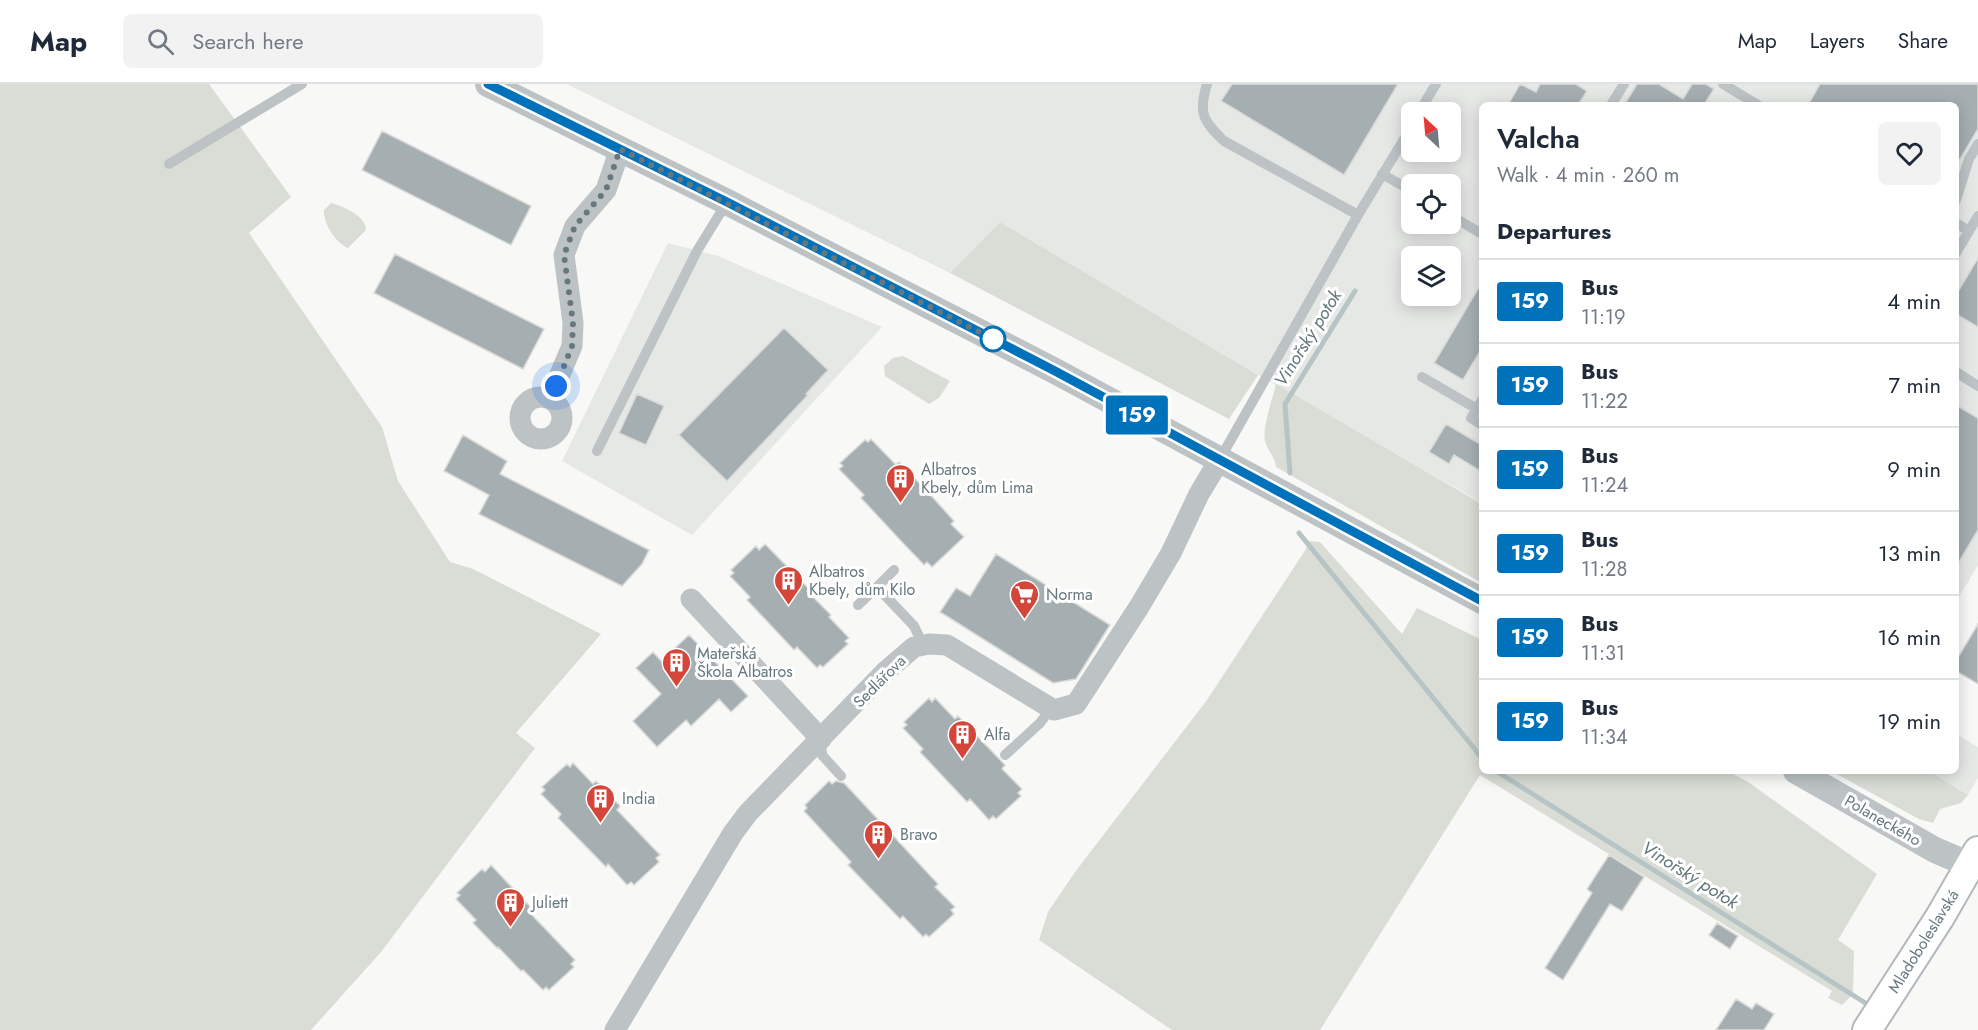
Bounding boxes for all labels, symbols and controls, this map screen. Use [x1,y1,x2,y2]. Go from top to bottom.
search box [123,14,543,68]
text: Map [30,21,87,62]
icon: search [144,25,177,58]
text: Search here [192,25,304,57]
text: Map [1738,26,1777,56]
text: Layers [1810,26,1865,56]
text: Share [1898,26,1948,56]
north arrow [1401,102,1461,162]
map controls [1401,102,1461,306]
text: Valcha [1497,118,1580,159]
button: heart [1878,122,1941,185]
text: Walk · 4 min · 260 m [1497,161,1679,190]
button: locate [1401,174,1461,234]
text: Departures [1497,215,1611,247]
button: layers [1401,246,1461,306]
text: Bus [1581,271,1618,303]
water label: Vinořský potok [1268,283,1349,391]
text: 4 min [1887,285,1941,317]
text: 159 [1511,286,1549,316]
text: 11:19 [1581,303,1626,332]
unlabelled marker [980,326,1006,352]
text: Bus [1581,355,1618,387]
text: 7 min [1888,369,1941,401]
text: 159 [1511,370,1549,400]
your location [541,371,571,401]
text: 11:22 [1581,387,1628,416]
line badge: 159 [1102,396,1172,434]
text: 159 [1118,400,1156,430]
text: Bus [1581,439,1618,471]
text: 9 min [1887,453,1941,485]
text: 159 [1511,454,1549,484]
place label: Albatros Kbely, dům Lima [921,458,1033,499]
building icon: Albatros Kbely, dům Lima [884,462,916,504]
text: 11:24 [1581,471,1628,500]
text: Bus [1581,523,1618,555]
text: 13 min [1878,537,1941,569]
text: 159 [1511,538,1549,568]
text: 11:28 [1581,555,1627,584]
place label: Albatros Kbely, dům Kilo [809,560,916,601]
building icon: Albatros Kbely, dům Kilo [772,564,804,606]
supermarket icon: Norma [1009,578,1041,620]
place label: Norma [1046,583,1093,606]
text: Bus [1581,607,1618,639]
text: 16 min [1877,621,1941,653]
text: 159 [1511,622,1549,652]
text: 11:31 [1581,639,1625,668]
place label: Mateřská Škola Albatros [697,642,793,683]
building icon: Mateřská Škola Albatros [660,646,692,688]
street label: Sedlářova [848,650,911,713]
text: Bus [1581,691,1618,723]
text: 19 min [1877,705,1941,737]
text: 159 [1511,706,1549,736]
building icon: Alfa [947,718,979,760]
place label: Alfa [984,723,1011,746]
text: 11:34 [1581,723,1628,752]
building icon: India [585,782,617,824]
place label: India [622,787,655,810]
street label: Polaneckého [1840,789,1925,852]
building icon: Bravo [863,818,895,860]
place label: Bravo [900,823,938,846]
water label: Vinořský potok [1637,835,1745,916]
street label: Mladoboleslavská [1882,885,1964,997]
building icon: Juliett [495,886,527,928]
place label: Juliett [530,891,568,914]

